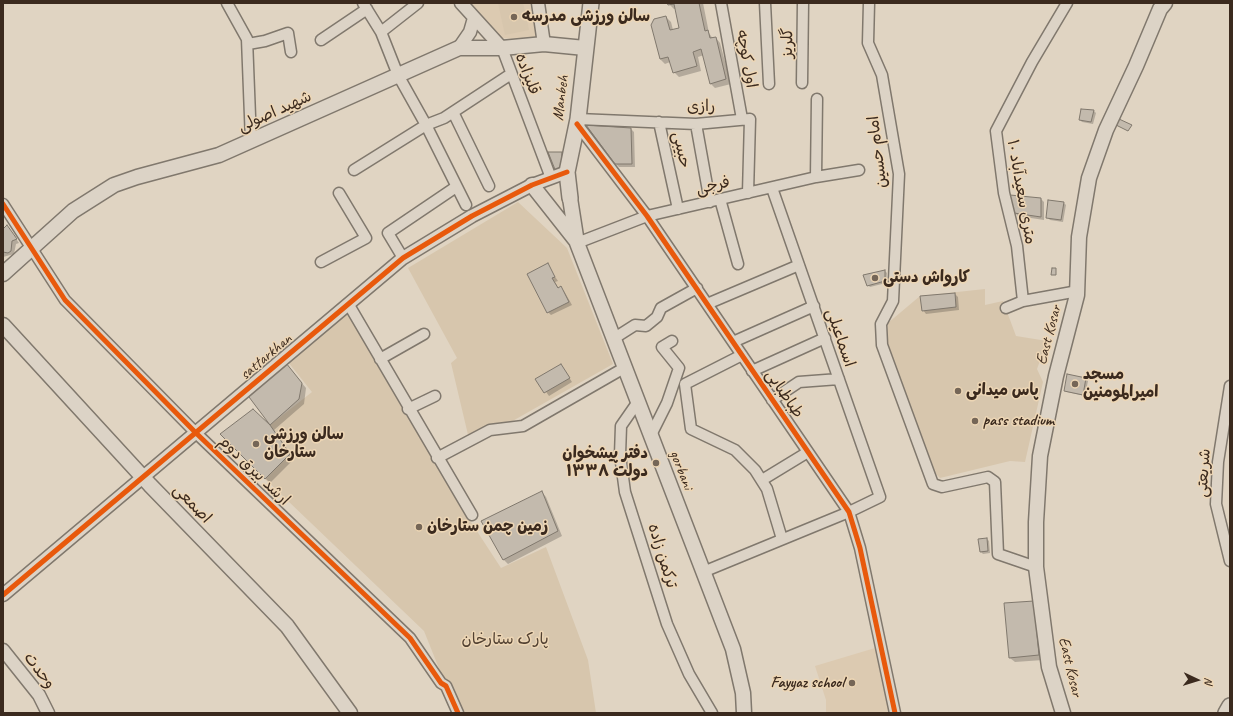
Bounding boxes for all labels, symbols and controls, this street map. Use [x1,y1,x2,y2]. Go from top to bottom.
place label: سالن ورزشی مدرسه [522,7,650,27]
marker: سالن ورزشی مدرسه [509,12,519,22]
street label: گلریز [778,28,798,58]
street label: اول کوچه [731,29,761,89]
street label: قلیزاده [510,50,544,98]
street label: Manbeh [549,74,573,122]
street label: شهید اصولی [235,87,315,137]
street label: رازی [687,97,715,117]
street label: امام حسین [864,115,892,189]
street label: حبیبی [668,130,694,170]
street label: ۱۰ متری سعیدآباد [1002,138,1040,246]
street label: فرجی [694,173,732,199]
place label: کارواش دستی [883,268,970,288]
marker: کارواش دستی [870,273,880,283]
street label: East Kosar [1032,303,1066,367]
street label: اسماعیلی [821,306,859,370]
street label: sattarkhan [236,330,296,384]
place label: مسجد امیرالمومنین [1083,365,1158,403]
street label: طباطبایی [761,366,807,422]
marker: مسجد امیرالمومنین [1070,379,1080,389]
place label: پاس میدانی [966,381,1039,401]
marker: پاس میدانی [953,386,963,396]
place label: pass stadium [983,411,1054,431]
marker: pass stadium [970,416,980,426]
place label: سالن ورزشی ستارخان [264,425,344,463]
street label: ارشد بیرق دوم [214,432,294,510]
marker: سالن ورزشی ستارخان [251,439,261,449]
place label: دفتر پیشخوان دولت ۱۳۳۸ [562,444,648,482]
street label: gorbani [665,448,697,492]
street label: شریعتی [1193,448,1215,498]
marker: دفتر پیشخوان دولت ۱۳۳۸ [651,458,661,468]
street label: اصمعی [169,480,215,528]
place label: زمین چمن ستارخان [427,517,548,537]
street label: ترکمن زاده [643,521,681,591]
marker: زمین چمن ستارخان [414,522,424,532]
park label: پارک ستارخان [461,630,549,650]
street label: East Kosar [1054,635,1086,699]
street label: وحدت [19,649,59,693]
north arrow [1177,660,1217,700]
place label: Fayyaz school [771,673,844,693]
text: N [1202,677,1216,685]
marker: Fayyaz school [847,678,857,688]

